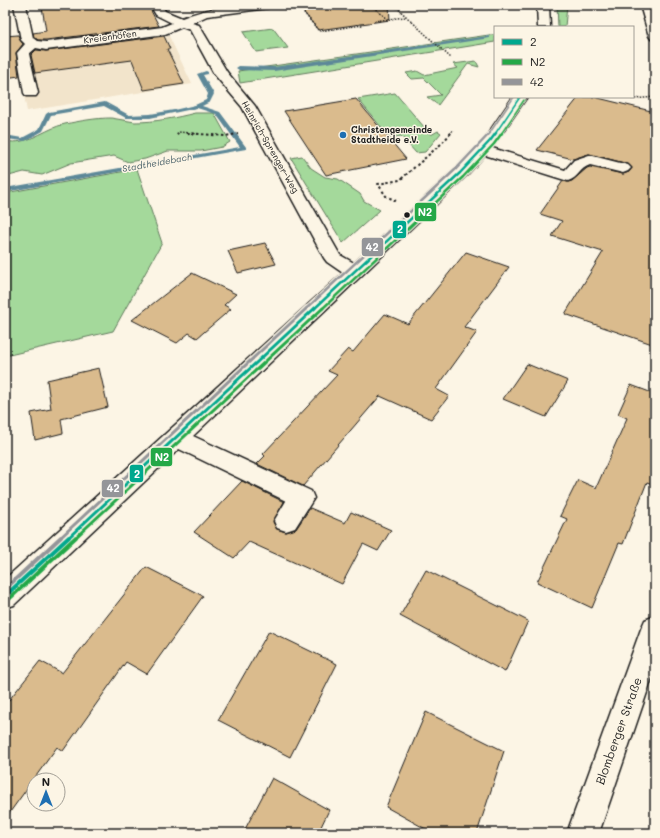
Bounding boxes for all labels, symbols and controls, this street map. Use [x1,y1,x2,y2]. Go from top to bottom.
legend [494,26,634,98]
street label: Kreienhöfen [83,27,137,46]
text: 2 [530,33,537,49]
text: N2 [530,53,546,69]
text: 42 [530,73,544,89]
street label: Heinrich-Sprenger-Weg [240,99,301,195]
place label: Christengemeinde Stadtheide e.V. [351,124,432,145]
marker: Christengemeinde Stadtheide e.V. [338,130,348,140]
water label: Stadtheidebach [121,151,193,174]
line badge: N2 [414,202,437,222]
text: N2 [418,204,432,219]
unlabelled marker [402,210,412,220]
line badge: 2 [392,220,407,239]
text: 2 [397,221,403,236]
line badge: 42 [361,237,384,257]
text: 42 [365,239,379,254]
line badge: N2 [150,447,173,467]
text: N2 [155,449,169,464]
line badge: 2 [129,464,144,483]
text: 2 [134,466,140,481]
line badge: 42 [101,479,124,498]
text: 42 [106,480,120,495]
street label: Blomberger Straße [591,675,645,787]
north arrow [26,772,66,812]
text: N [42,774,50,789]

